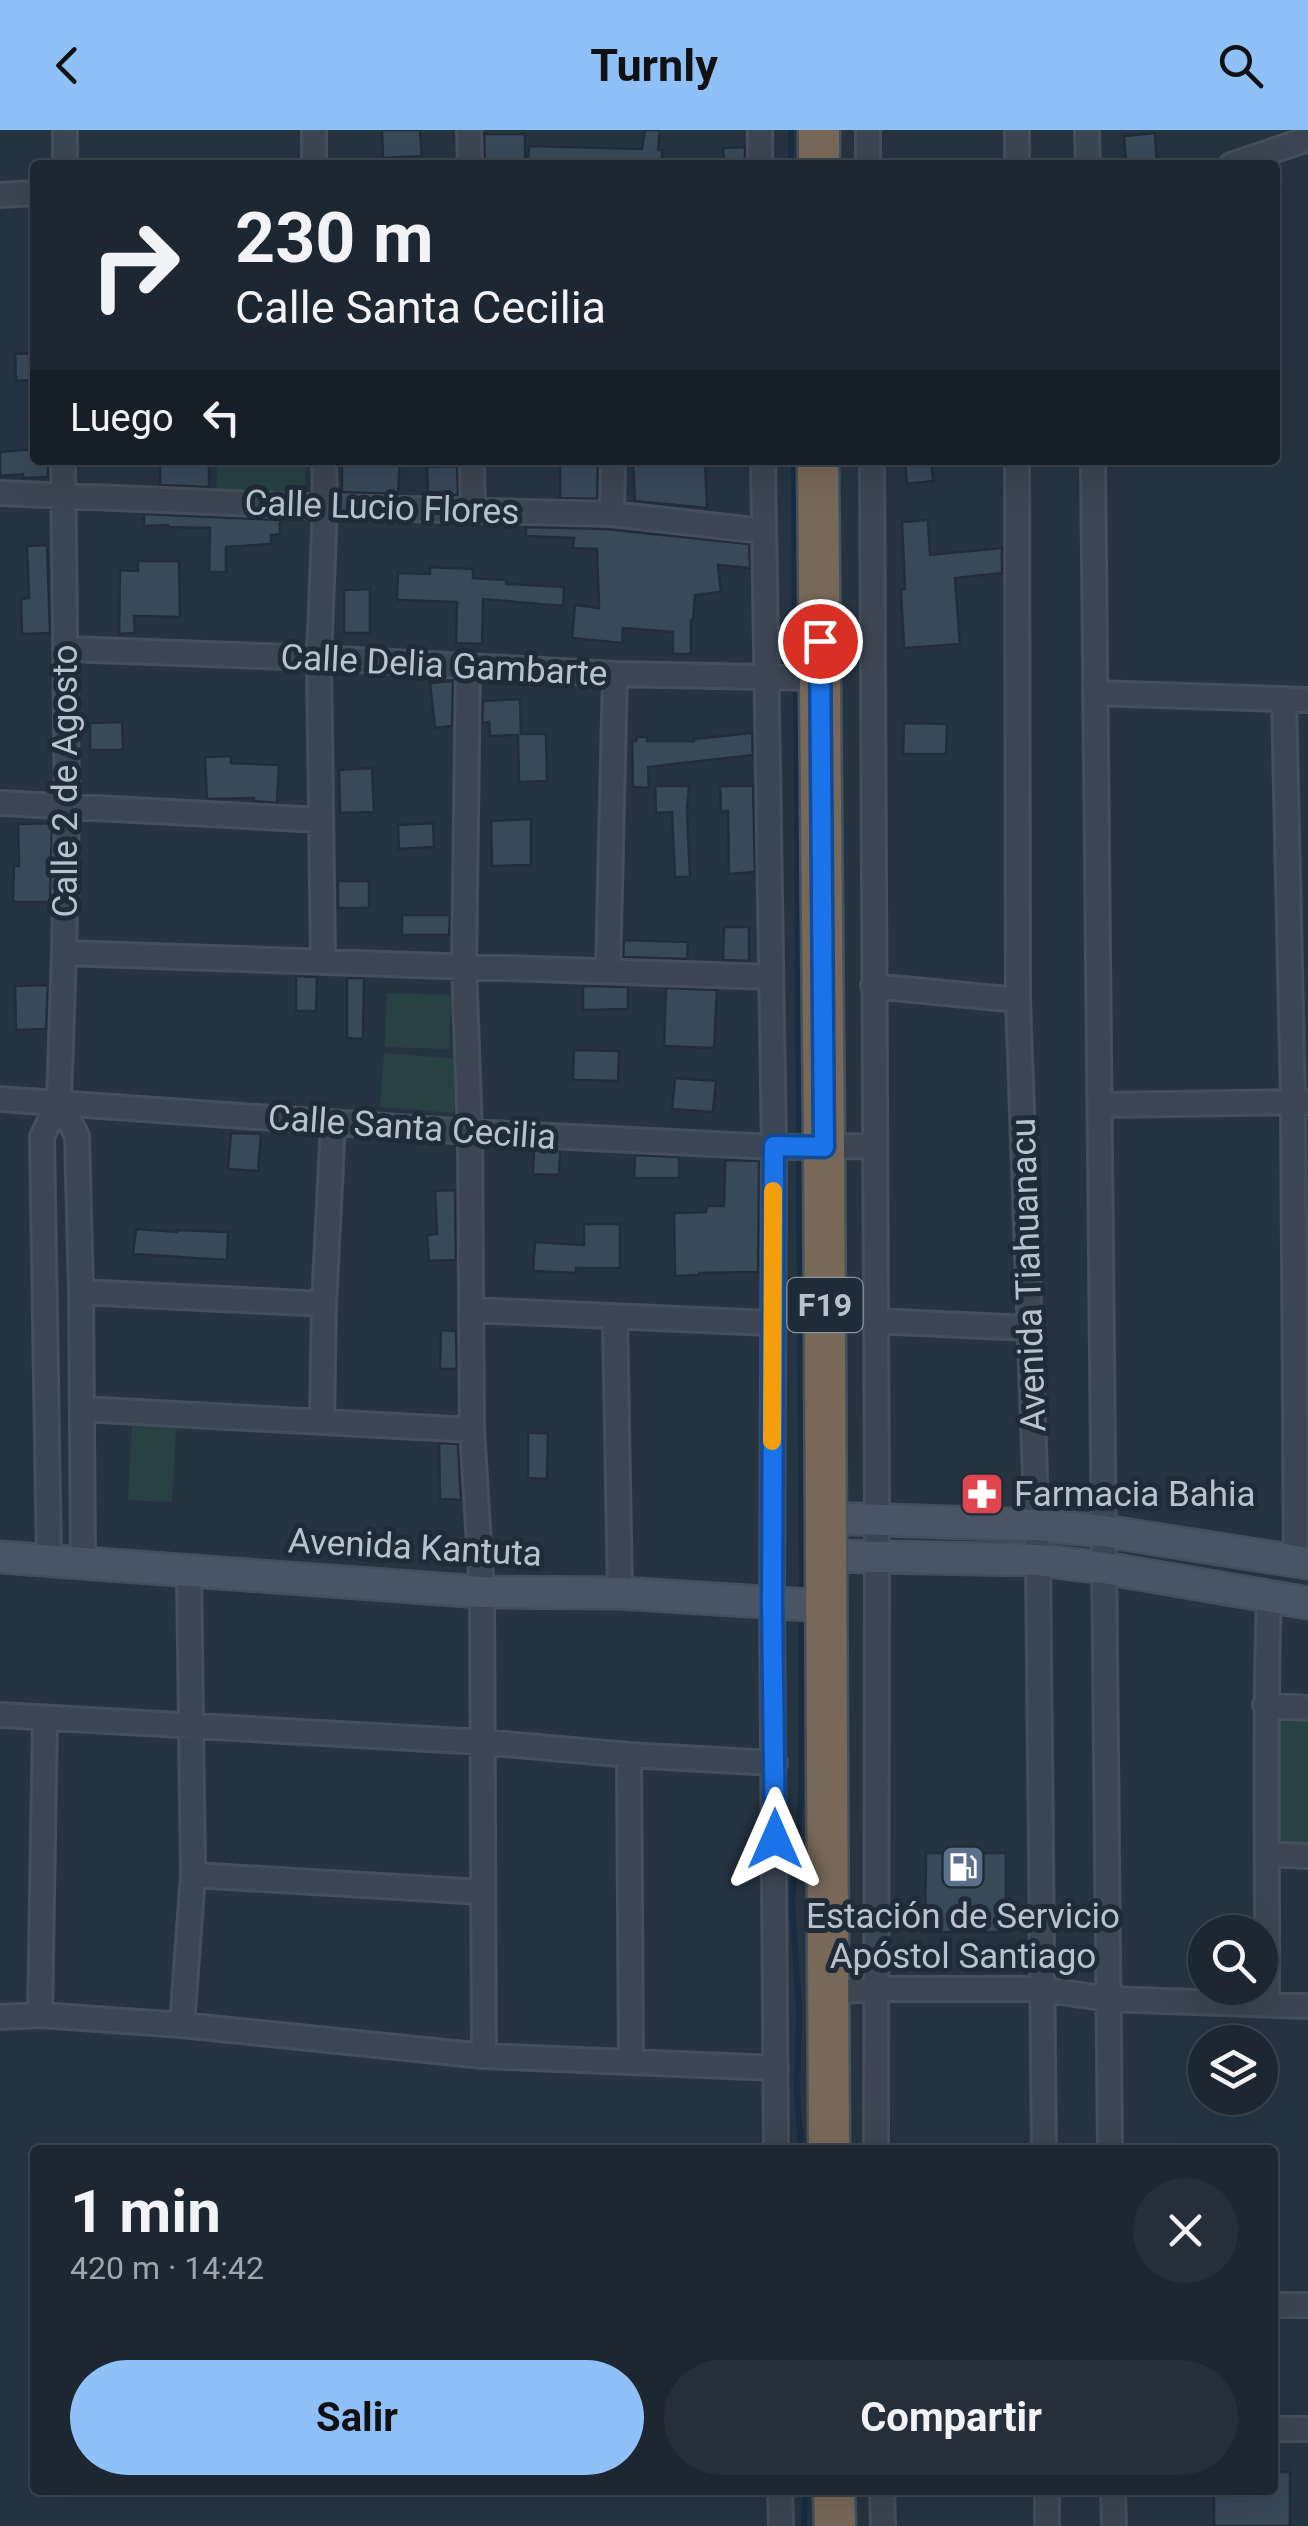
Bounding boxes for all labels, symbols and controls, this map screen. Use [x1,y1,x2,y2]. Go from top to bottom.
icon: back [40,38,95,93]
icon: search [1213,38,1268,93]
text: Turnly [590,39,718,92]
text: 230 m [235,197,434,279]
icon: right [70,200,200,330]
text: Calle Santa Cecilia [235,281,606,334]
icon: left [194,390,249,445]
text: Luego [70,396,174,440]
street label: Calle Lucio Flores [244,482,520,533]
pin [778,599,863,684]
icon: arrive [793,614,848,669]
street label: Calle Delia Gambarte [279,636,608,695]
street label: Calle 2 de Agosto [45,645,86,918]
street label: Calle Santa Cecilia [267,1097,557,1158]
street label: Avenida Tiahuanacu [1003,1117,1054,1433]
road number: F19 [788,1278,862,1332]
pharmacy icon: Farmacia Bahia [959,1471,1005,1517]
place label: Farmacia Bahia [1014,1474,1256,1515]
street label: Avenida Kantuta [287,1520,543,1575]
position arrow [723,1787,827,1891]
fuel station icon: Estación de Servicio Apóstol Santiago [940,1844,986,1890]
place label: Estación de Servicio Apóstol Santiago [806,1896,1120,1977]
map controls [1188,1915,1278,2115]
button: search [1188,1915,1278,2005]
button: layers [1188,2025,1278,2115]
text: 1 min [70,2176,221,2247]
button: close [1133,2178,1238,2283]
text: 420 m · 14:42 [70,2249,264,2287]
button: Salir [70,2360,644,2475]
button: Compartir [664,2360,1238,2475]

